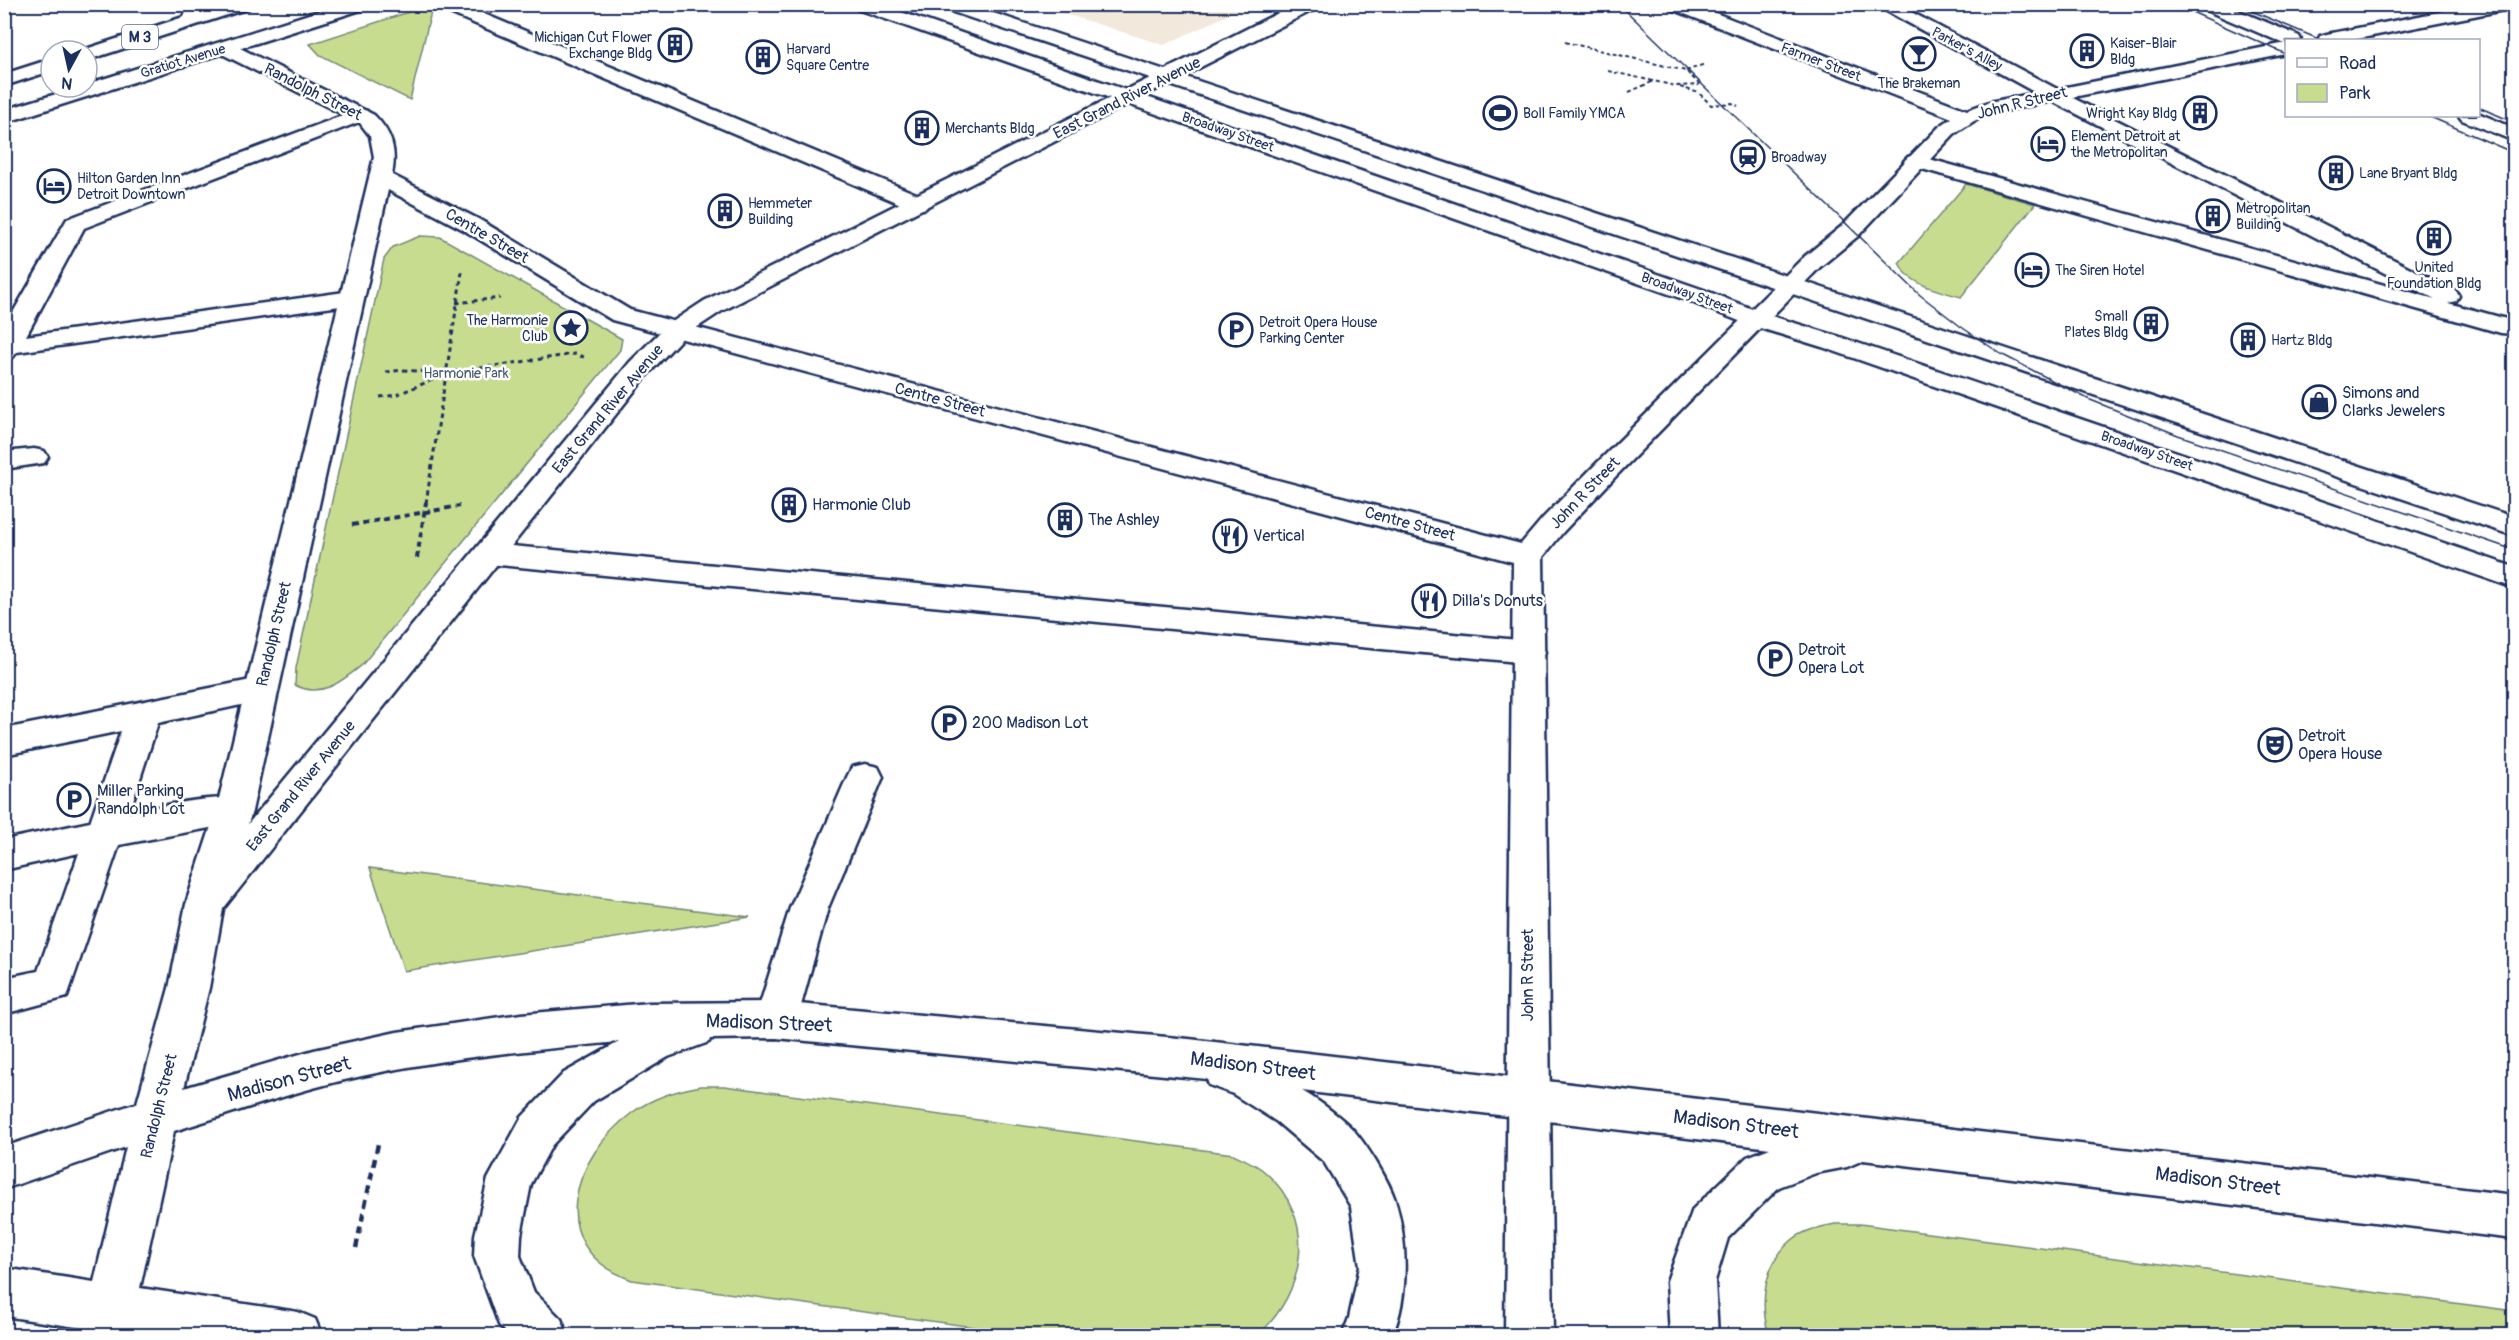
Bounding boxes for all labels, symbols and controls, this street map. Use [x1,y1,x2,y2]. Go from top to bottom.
street label: Parker’s Alley [1929,23,2005,75]
road number: M 3 [122,25,158,49]
building icon: Michigan Cut Flower Exchange Bldg [657,27,693,63]
place label: Michigan Cut Flower Exchange Bldg [534,29,652,62]
building icon: Kaiser-Blair Bldg [2069,33,2105,69]
place label: Kaiser-Blair Bldg [2110,35,2177,68]
bar icon: The Brakeman [1901,36,1937,72]
north arrow [39,39,99,99]
building icon: Harvard Square Centre [745,39,781,75]
street label: Farmer Street [1779,39,1864,85]
legend [2285,39,2480,117]
street label: Gratiot Avenue [139,40,228,82]
place label: Harvard Square Centre [786,41,869,74]
street label: East Grand River Avenue [1050,52,1204,144]
text: Road [2339,52,2376,75]
street label: Randolph Street [261,59,366,125]
text: N [60,72,74,94]
place label: The Brakeman [1878,75,1960,92]
street label: John R Street [1975,82,2070,124]
text: Park [2339,82,2371,105]
sports icon: Boll Family YMCA [1482,95,1518,131]
building icon: Wright Kay Bldg [2182,95,2218,131]
place label: Boll Family YMCA [1523,105,1625,122]
place label: Wright Kay Bldg [2086,105,2177,122]
street label: Broadway Street [1180,108,1277,156]
building icon: Merchants Bldg [904,110,940,146]
place label: Merchants Bldg [945,120,1035,137]
hotel icon: Element Detroit at the Metropolitan [2030,126,2066,162]
place label: Element Detroit at the Metropolitan [2070,128,2181,161]
station icon: Broadway [1730,139,1766,175]
place label: Broadway [1771,149,1826,166]
building icon: Lane Bryant Bldg [2318,155,2354,191]
place label: Lane Bryant Bldg [2359,165,2457,182]
hotel icon: Hilton Garden Inn Detroit Downtown [36,168,72,204]
place label: Hilton Garden Inn Detroit Downtown [77,170,186,203]
building icon: Hemmeter Building [707,193,743,229]
place label: Hemmeter Building [748,195,812,228]
building icon: Metropolitan Building [2195,198,2231,234]
place label: Metropolitan Building [2236,200,2311,233]
street label: Centre Street [442,204,533,268]
building icon: United Foundation Bldg [2416,220,2452,256]
hotel icon: The Siren Hotel [2014,252,2050,288]
place label: United Foundation Bldg [2387,259,2481,292]
place label: The Siren Hotel [2055,262,2145,279]
street label: Broadway Street [1639,269,1736,318]
building icon: Small Plates Bldg [2133,306,2169,342]
place label: Small Plates Bldg [2064,308,2128,341]
place icon: The Harmonie Club [553,310,589,346]
place label: The Harmonie Club [466,312,548,345]
parking icon: Detroit Opera House Parking Center [1218,312,1254,348]
place label: Detroit Opera House Parking Center [1259,314,1377,347]
building icon: Hartz Bldg [2230,322,2266,358]
place label: Hartz Bldg [2271,332,2332,349]
street label: East Grand River Avenue [548,340,668,478]
park label: Harmonie Park [423,365,509,382]
street label: Centre Street [893,378,988,422]
place label: Simons and Clarks Jewelers [2342,383,2445,421]
shop icon: Simons and Clarks Jewelers [2301,384,2337,420]
street label: Broadway Street [2099,427,2196,475]
street label: John R Street [1546,452,1625,533]
building icon: Harmonie Club [771,487,807,523]
place label: Harmonie Club [812,495,911,515]
building icon: The Ashley [1047,502,1083,538]
street label: Centre Street [1363,502,1458,546]
place label: The Ashley [1088,510,1159,530]
restaurant icon: Vertical [1212,518,1248,554]
place label: Vertical [1253,526,1305,546]
street label: Randolph Street [252,579,296,688]
restaurant icon: Dilla's Donuts [1411,583,1447,619]
place label: Dilla's Donuts [1452,591,1543,611]
place label: Detroit Opera Lot [1798,640,1865,678]
parking icon: Detroit Opera Lot [1757,641,1793,677]
parking icon: 200 Madison Lot [931,705,967,741]
place label: 200 Madison Lot [972,713,1089,733]
street label: East Grand River Avenue [242,716,360,855]
place label: Detroit Opera House [2298,726,2382,764]
theatre icon: Detroit Opera House [2257,727,2293,763]
place label: Miller Parking Randolph Lot [97,781,185,819]
parking icon: Miller Parking Randolph Lot [56,782,92,818]
street label: John R Street [1518,928,1538,1021]
street label: Madison Street [705,1008,834,1038]
street label: Madison Street [1189,1046,1318,1086]
street label: Madison Street [225,1050,354,1107]
street label: Randolph Street [136,1051,182,1160]
street label: Madison Street [1672,1104,1801,1144]
street label: Madison Street [2154,1161,2283,1201]

